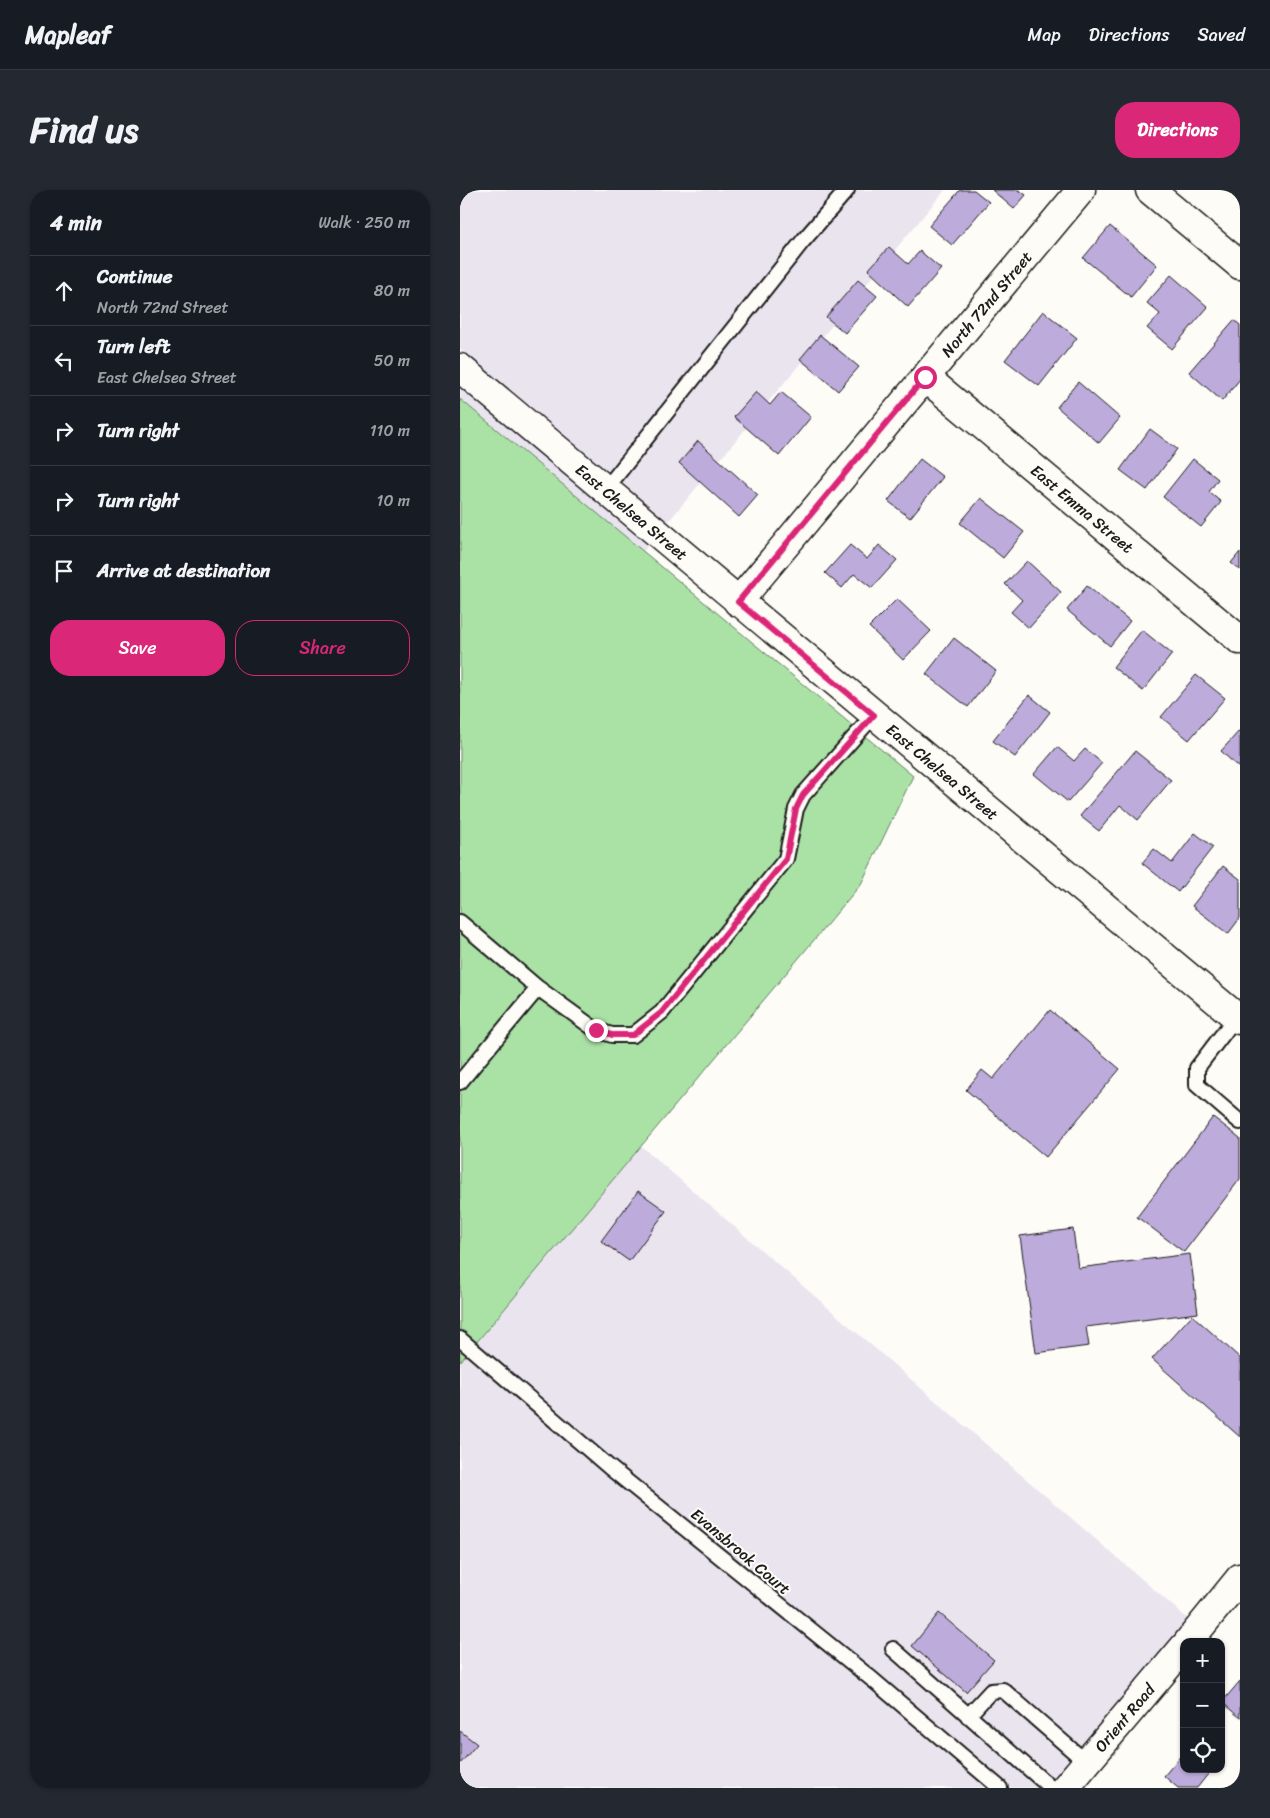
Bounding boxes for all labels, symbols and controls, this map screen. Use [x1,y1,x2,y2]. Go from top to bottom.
text: Mapleaf [25,14,111,56]
text: Map [1028,19,1061,51]
text: Directions [1089,19,1170,51]
text: Saved [1198,19,1245,51]
text: Find us [30,99,138,161]
button: Directions [1115,102,1240,158]
text: 4 min [50,204,102,242]
text: Walk · 250 m [318,208,410,237]
street label: North 72nd Street [933,244,1040,364]
text: Continue [97,260,173,293]
text: 80 m [374,276,410,305]
icon: ahead [50,277,78,305]
text: North 72nd Street [97,293,228,322]
text: Turn left [97,330,170,363]
text: 50 m [374,346,410,375]
icon: left [50,347,78,375]
text: East Chelsea Street [97,363,237,392]
route start [914,366,937,389]
text: Turn right [97,414,179,447]
text: 110 m [370,416,410,445]
icon: right [50,417,78,445]
street label: East Chelsea Street [569,456,695,568]
street label: East Emma Street [1024,457,1140,561]
text: Turn right [97,484,179,517]
text: 10 m [377,486,410,515]
icon: right [50,487,78,515]
text: Arrive at destination [97,554,270,587]
icon: arrive [50,557,78,585]
button: Save [50,620,225,676]
button: Share [235,620,410,676]
street label: East Chelsea Street [879,716,1005,828]
route end [585,1019,608,1042]
street label: Evansbrook Court [684,1500,797,1602]
map controls [1180,1638,1225,1773]
button: + [1180,1638,1225,1683]
street label: Orient Road [1087,1676,1164,1759]
button: − [1180,1683,1225,1728]
button: locate [1180,1728,1225,1773]

